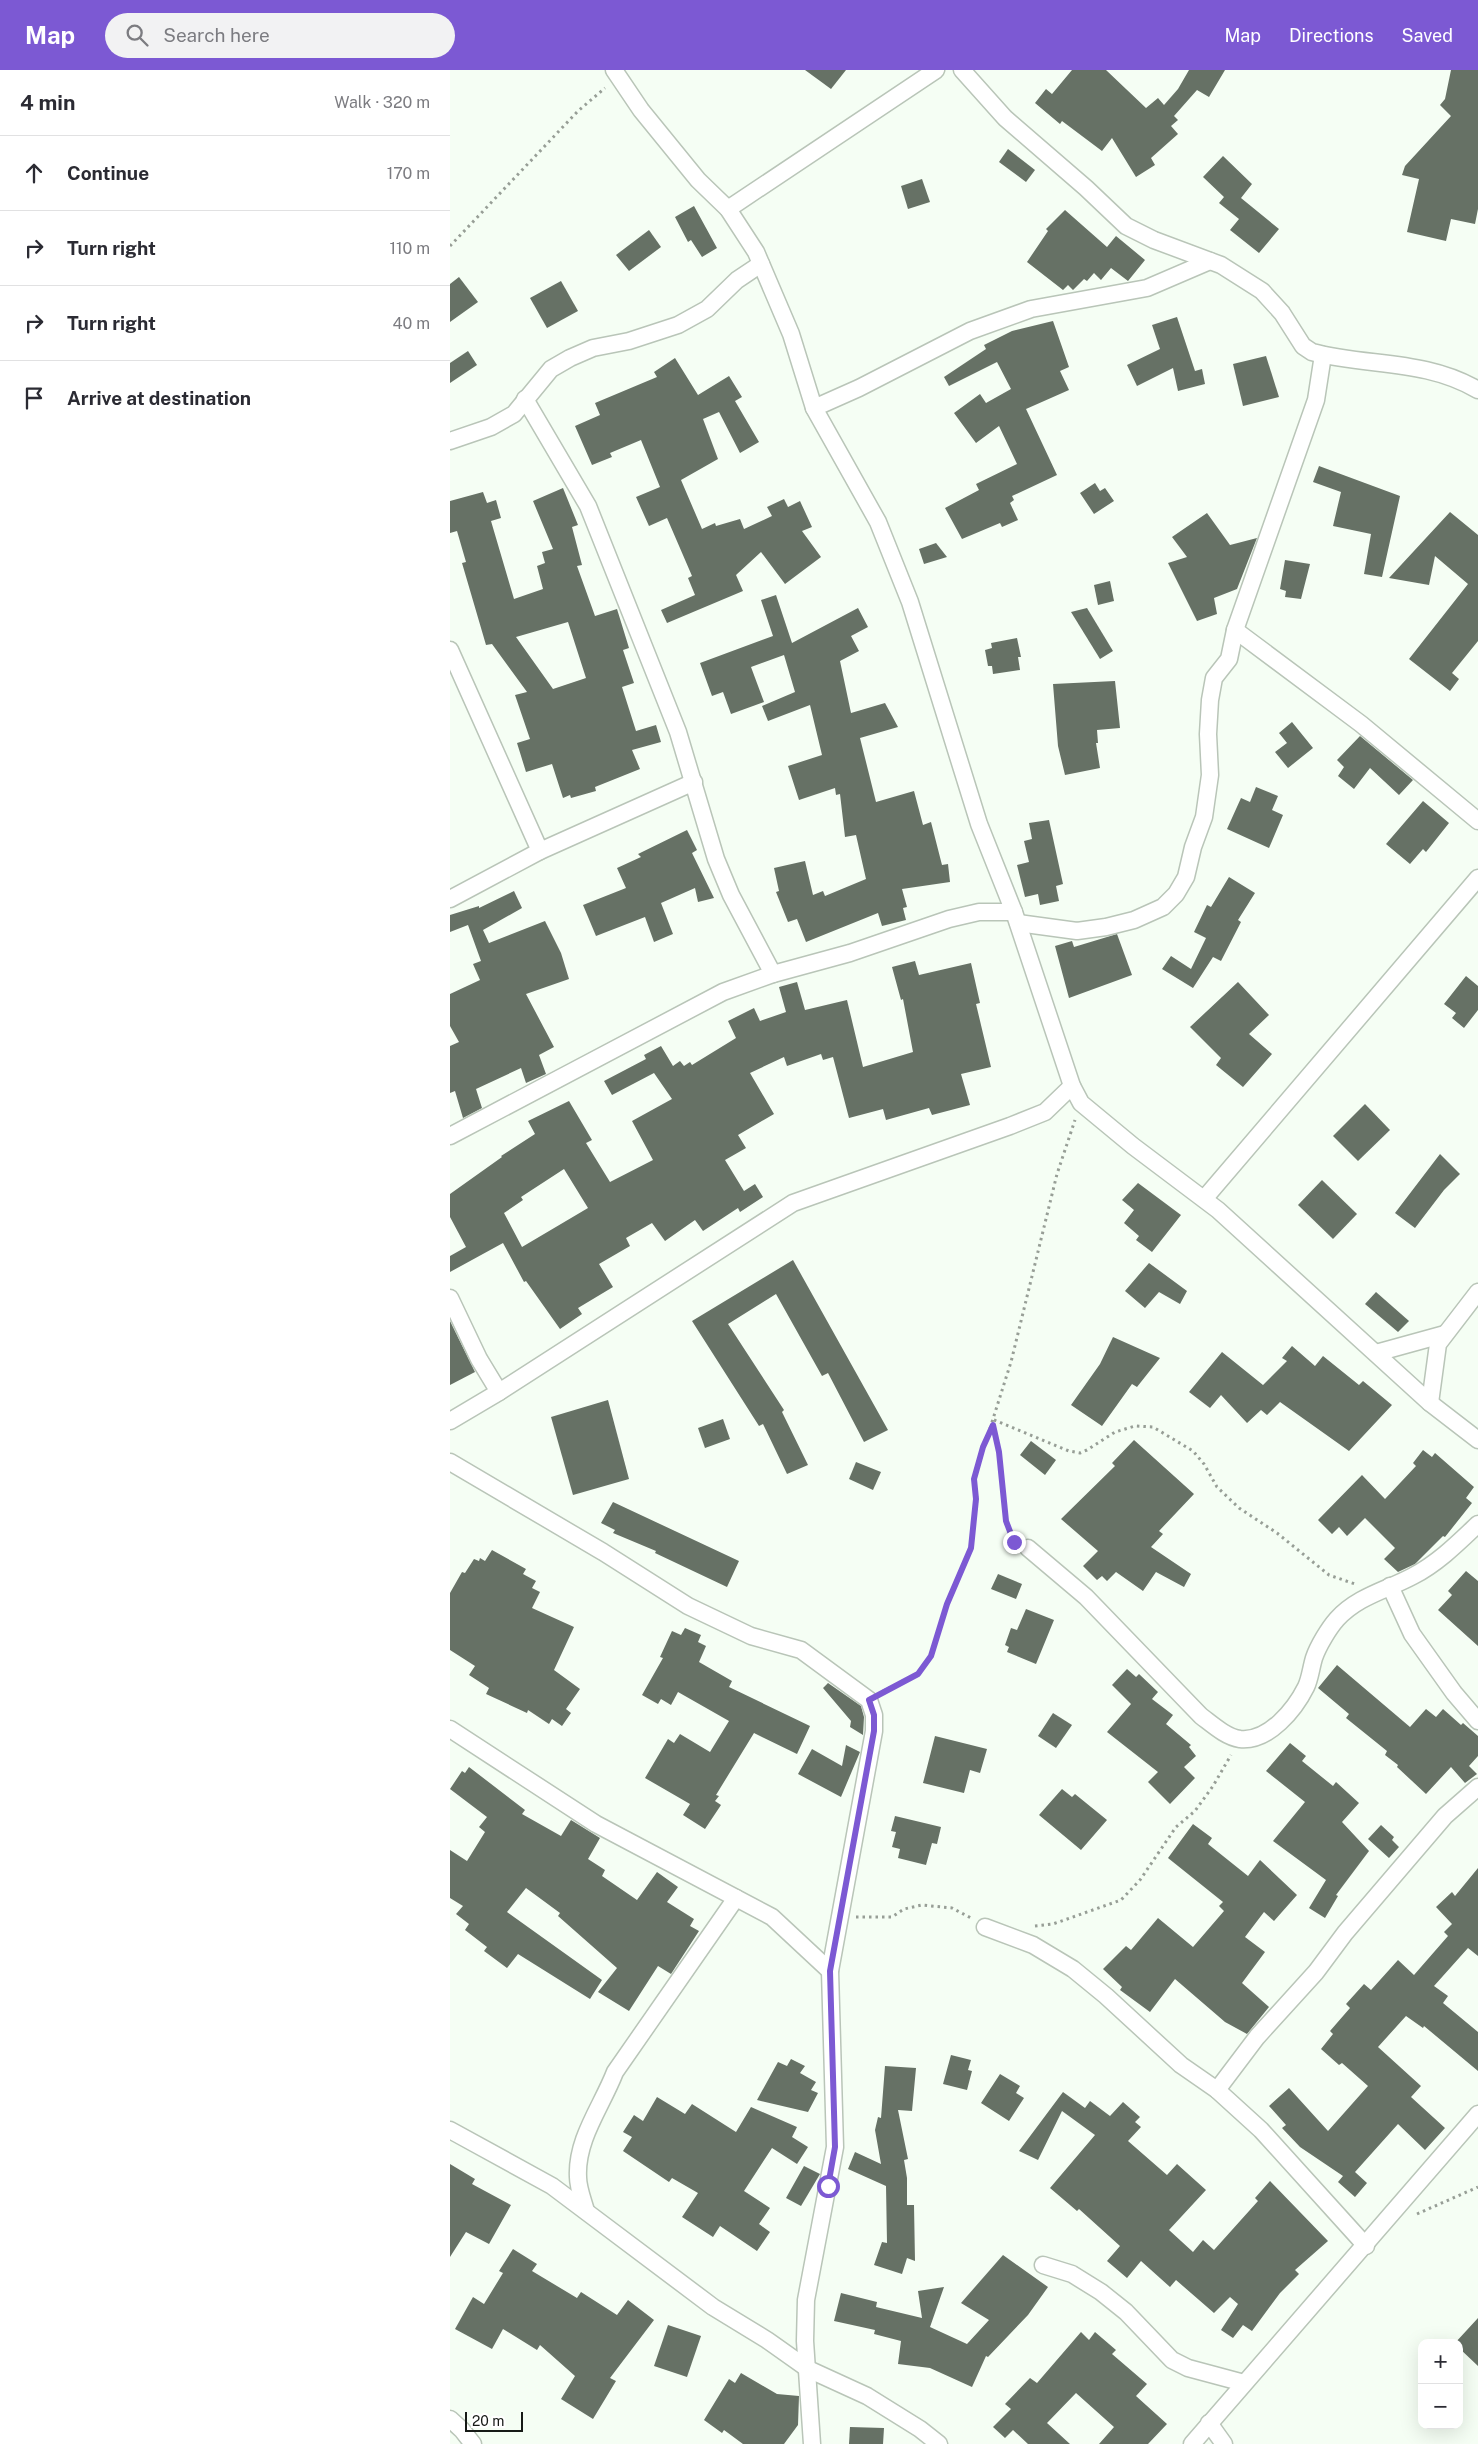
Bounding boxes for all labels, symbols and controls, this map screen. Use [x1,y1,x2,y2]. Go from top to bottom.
search box [105,13,455,58]
text: Map [25,21,75,49]
icon: search [123,21,151,49]
text: Search here [163,24,270,46]
text: Map [1224,25,1261,46]
text: Directions [1289,25,1374,46]
text: Saved [1402,25,1453,46]
text: 4 min [20,90,75,115]
text: Walk · 320 m [334,93,430,112]
icon: ahead [20,159,48,187]
text: Continue [67,162,149,184]
text: 170 m [387,164,430,183]
icon: right [20,234,48,262]
text: Turn right [67,237,156,259]
text: 110 m [389,239,430,258]
icon: right [20,309,48,337]
text: Turn right [67,312,156,334]
text: 40 m [392,314,430,333]
icon: arrive [20,384,48,412]
text: Arrive at destination [67,387,251,409]
route end [1003,1531,1026,1554]
route start [817,2175,840,2198]
map controls [1418,2339,1463,2429]
button: + [1418,2339,1463,2384]
button: − [1418,2384,1463,2429]
scale bar [465,2409,522,2432]
text: 20 m [472,2413,504,2429]

